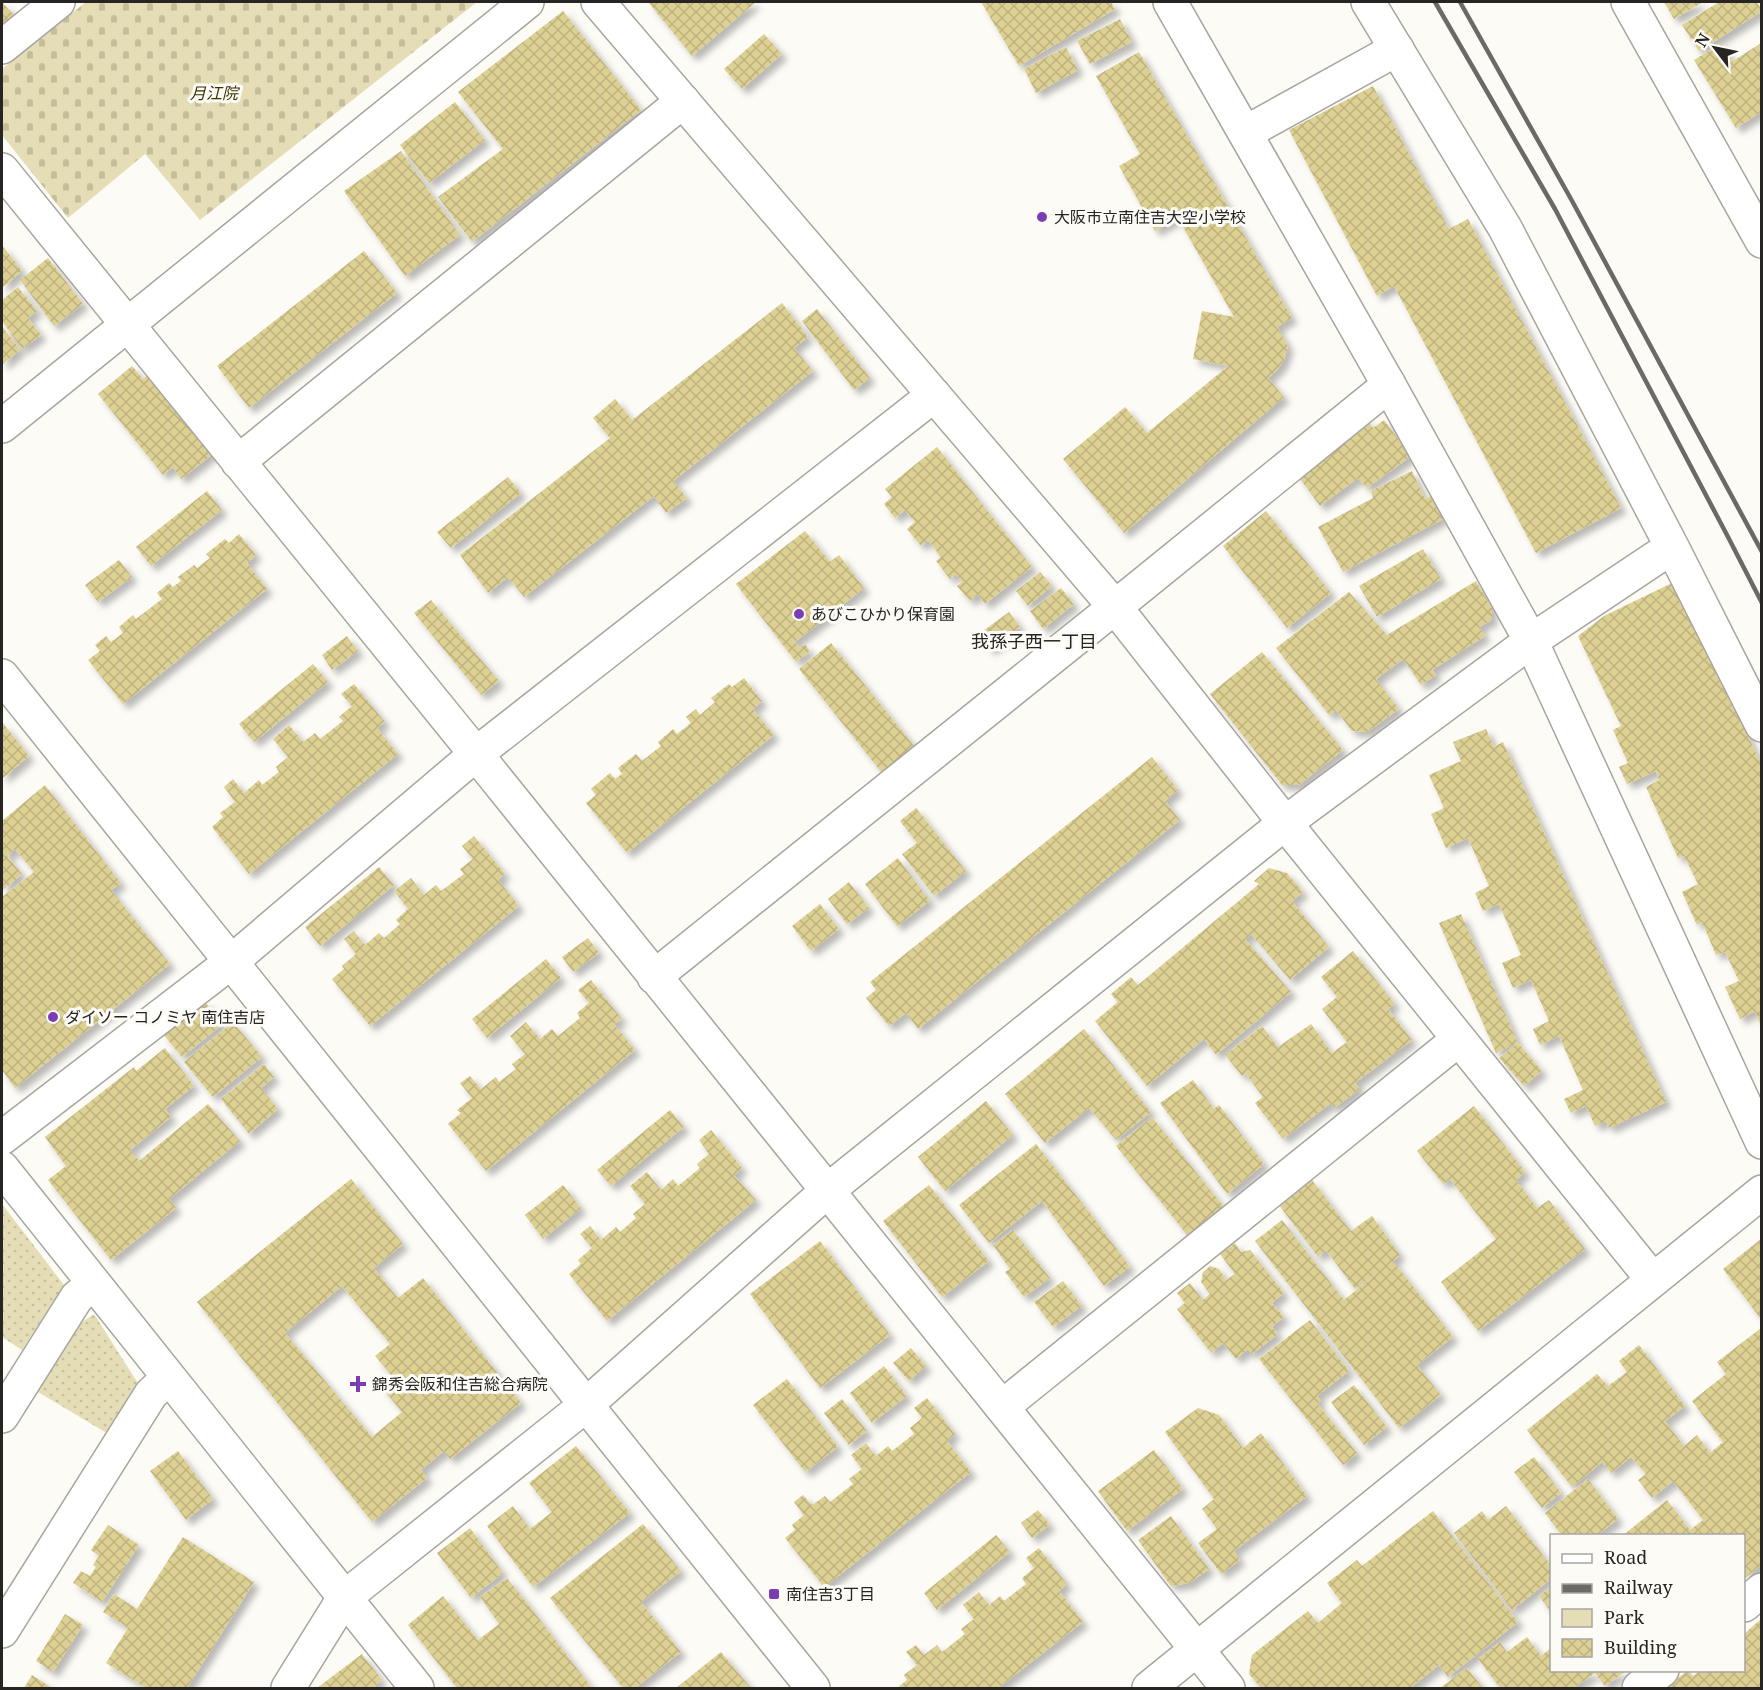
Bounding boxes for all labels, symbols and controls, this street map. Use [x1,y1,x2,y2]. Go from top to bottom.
north arrow [1685,18,1745,78]
text: N [1690,29,1715,51]
park label: 月江院 [190,82,241,104]
place label: 大阪市立南住吉大空小学校 [1054,206,1246,228]
marker: 大阪市立南住吉大空小学校 [1035,210,1049,224]
place label: あびこひかり保育園 [811,603,955,625]
marker: あびこひかり保育園 [792,607,806,621]
district label: 我孫子西一丁目 [971,629,1097,653]
place label: ダイソー コノミヤ 南住吉店 [65,1006,265,1028]
marker: ダイソー コノミヤ 南住吉店 [46,1010,60,1024]
place label: 錦秀会阪和住吉総合病院 [372,1373,548,1395]
marker: 錦秀会阪和住吉総合病院 [349,1375,367,1393]
legend [1550,1534,1745,1672]
text: Road [1604,1545,1647,1569]
text: Railway [1604,1575,1674,1599]
place label: 南住吉3丁目 [786,1583,875,1605]
marker: 南住吉3丁目 [767,1587,781,1601]
text: Park [1604,1605,1644,1629]
text: Building [1604,1635,1677,1659]

